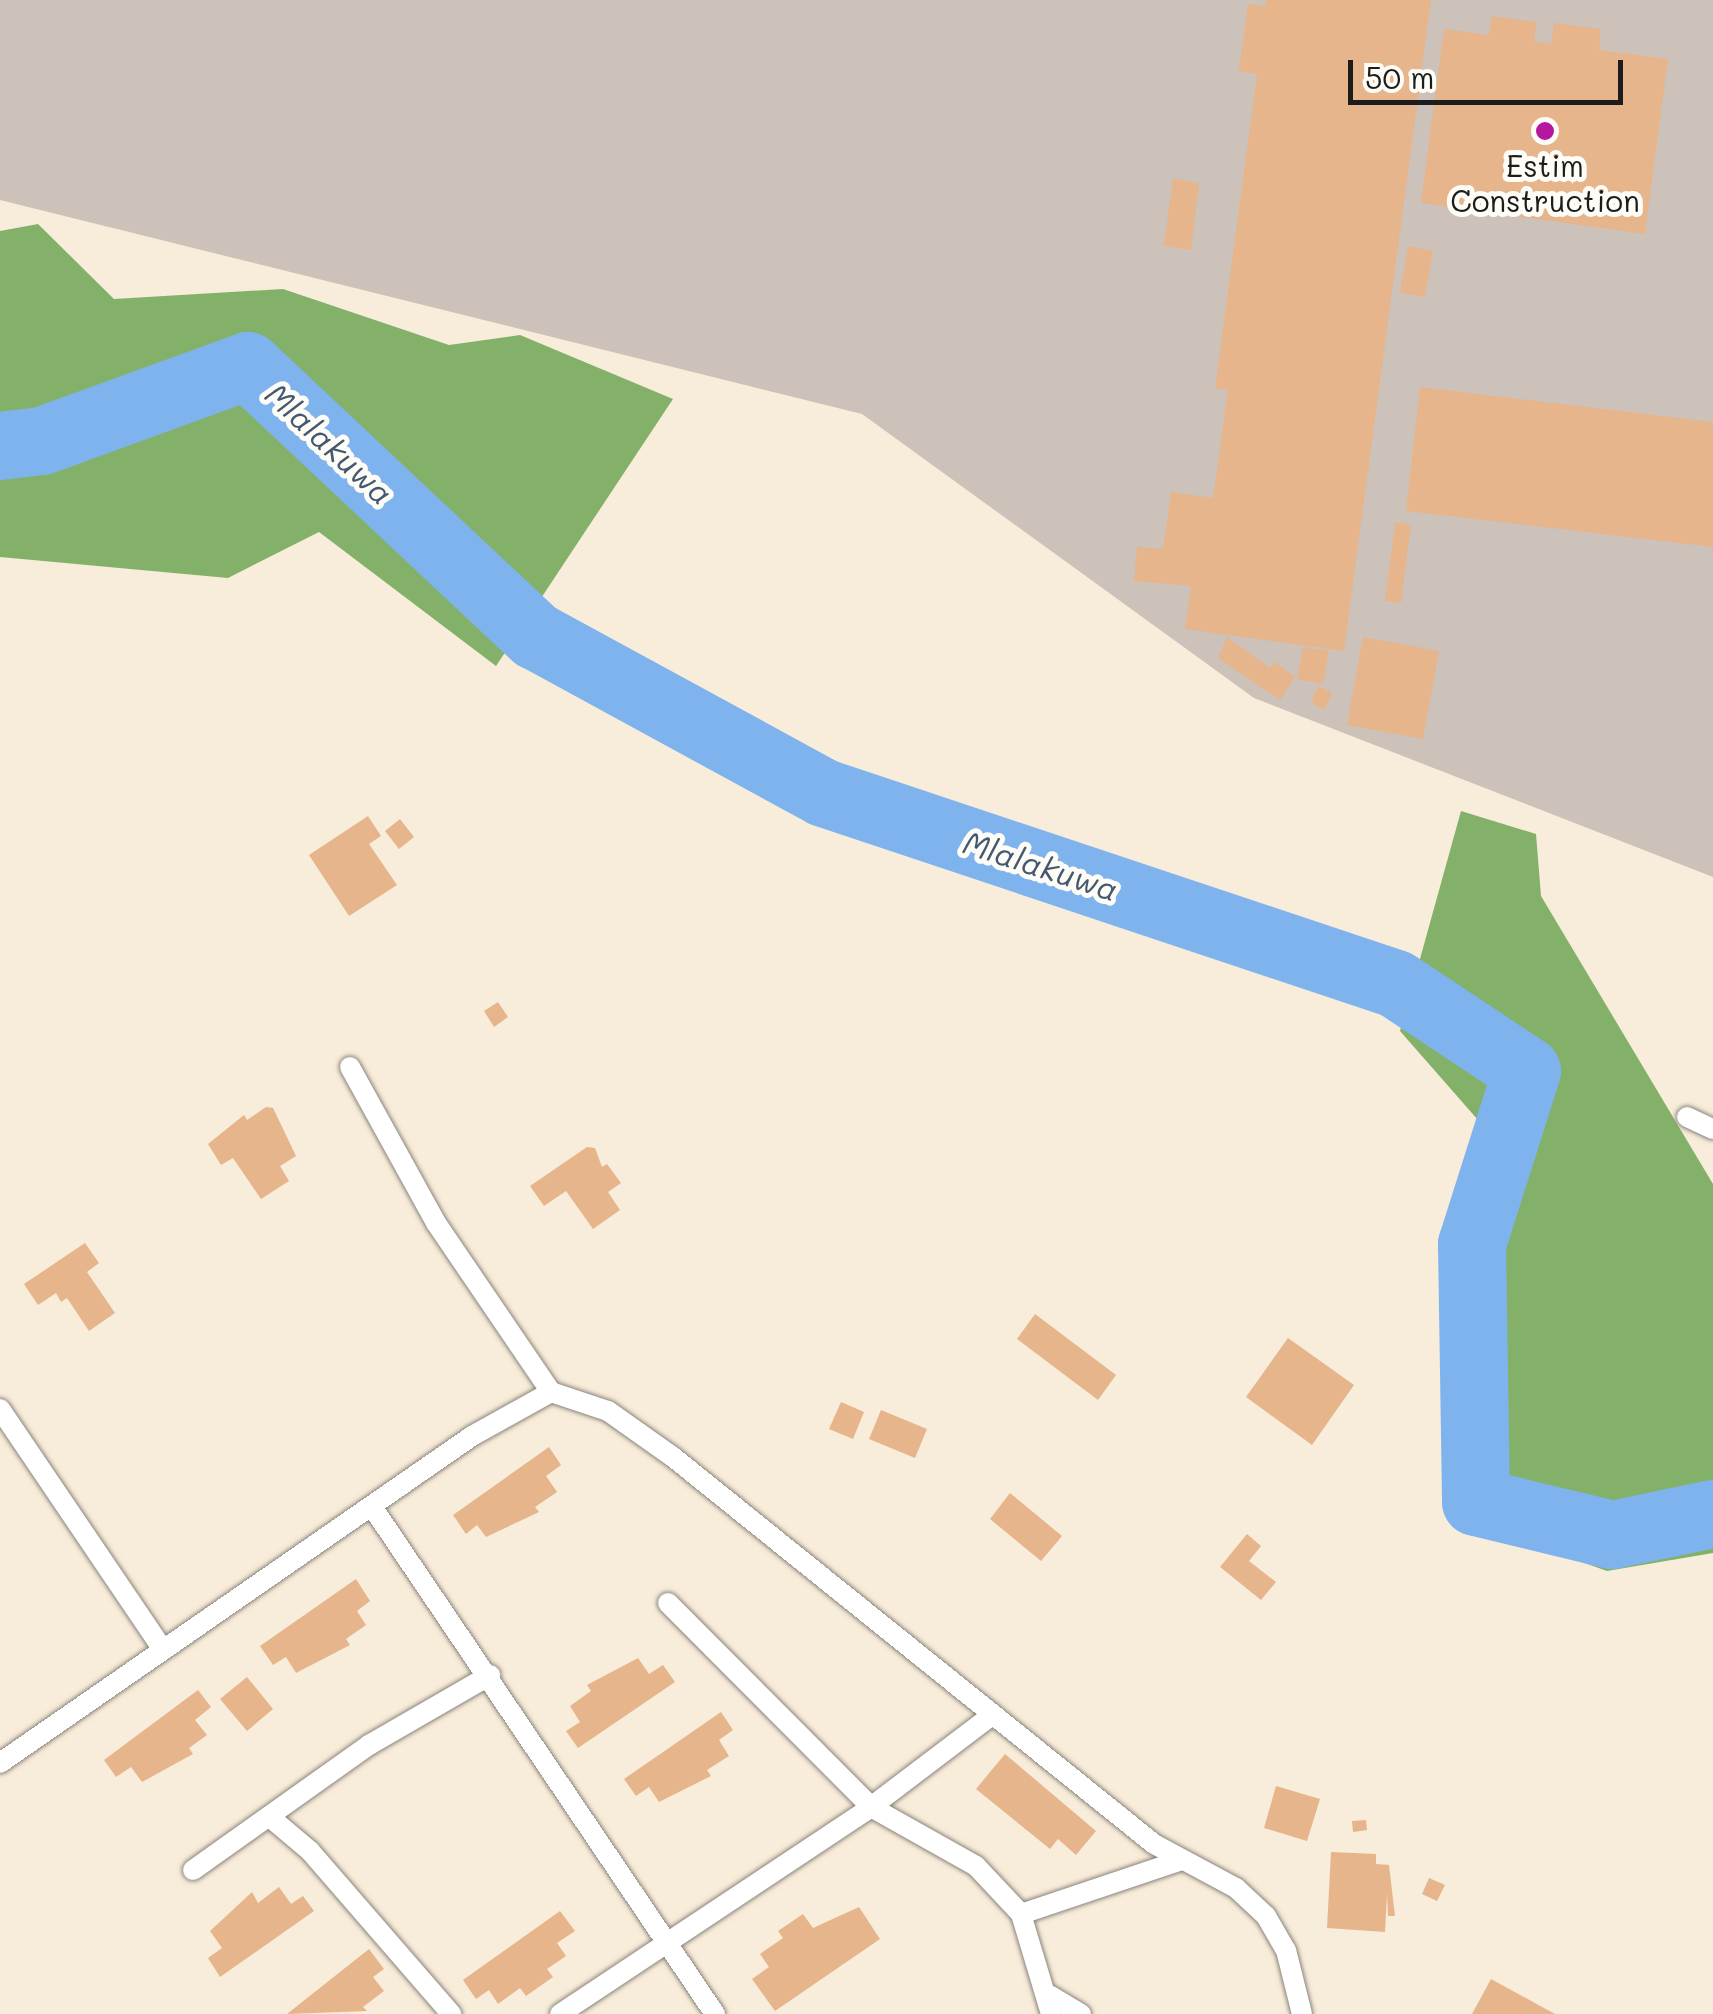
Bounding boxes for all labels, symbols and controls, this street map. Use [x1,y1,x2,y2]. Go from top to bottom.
scale bar [1353,40,1628,102]
text: 50 m [1365,57,1435,97]
marker: Estim Construction [1534,120,1556,142]
place label: Estim Construction [1450,147,1640,218]
water label: Mlalakuwa [258,374,402,512]
water label: Mlalakuwa [959,822,1123,908]

